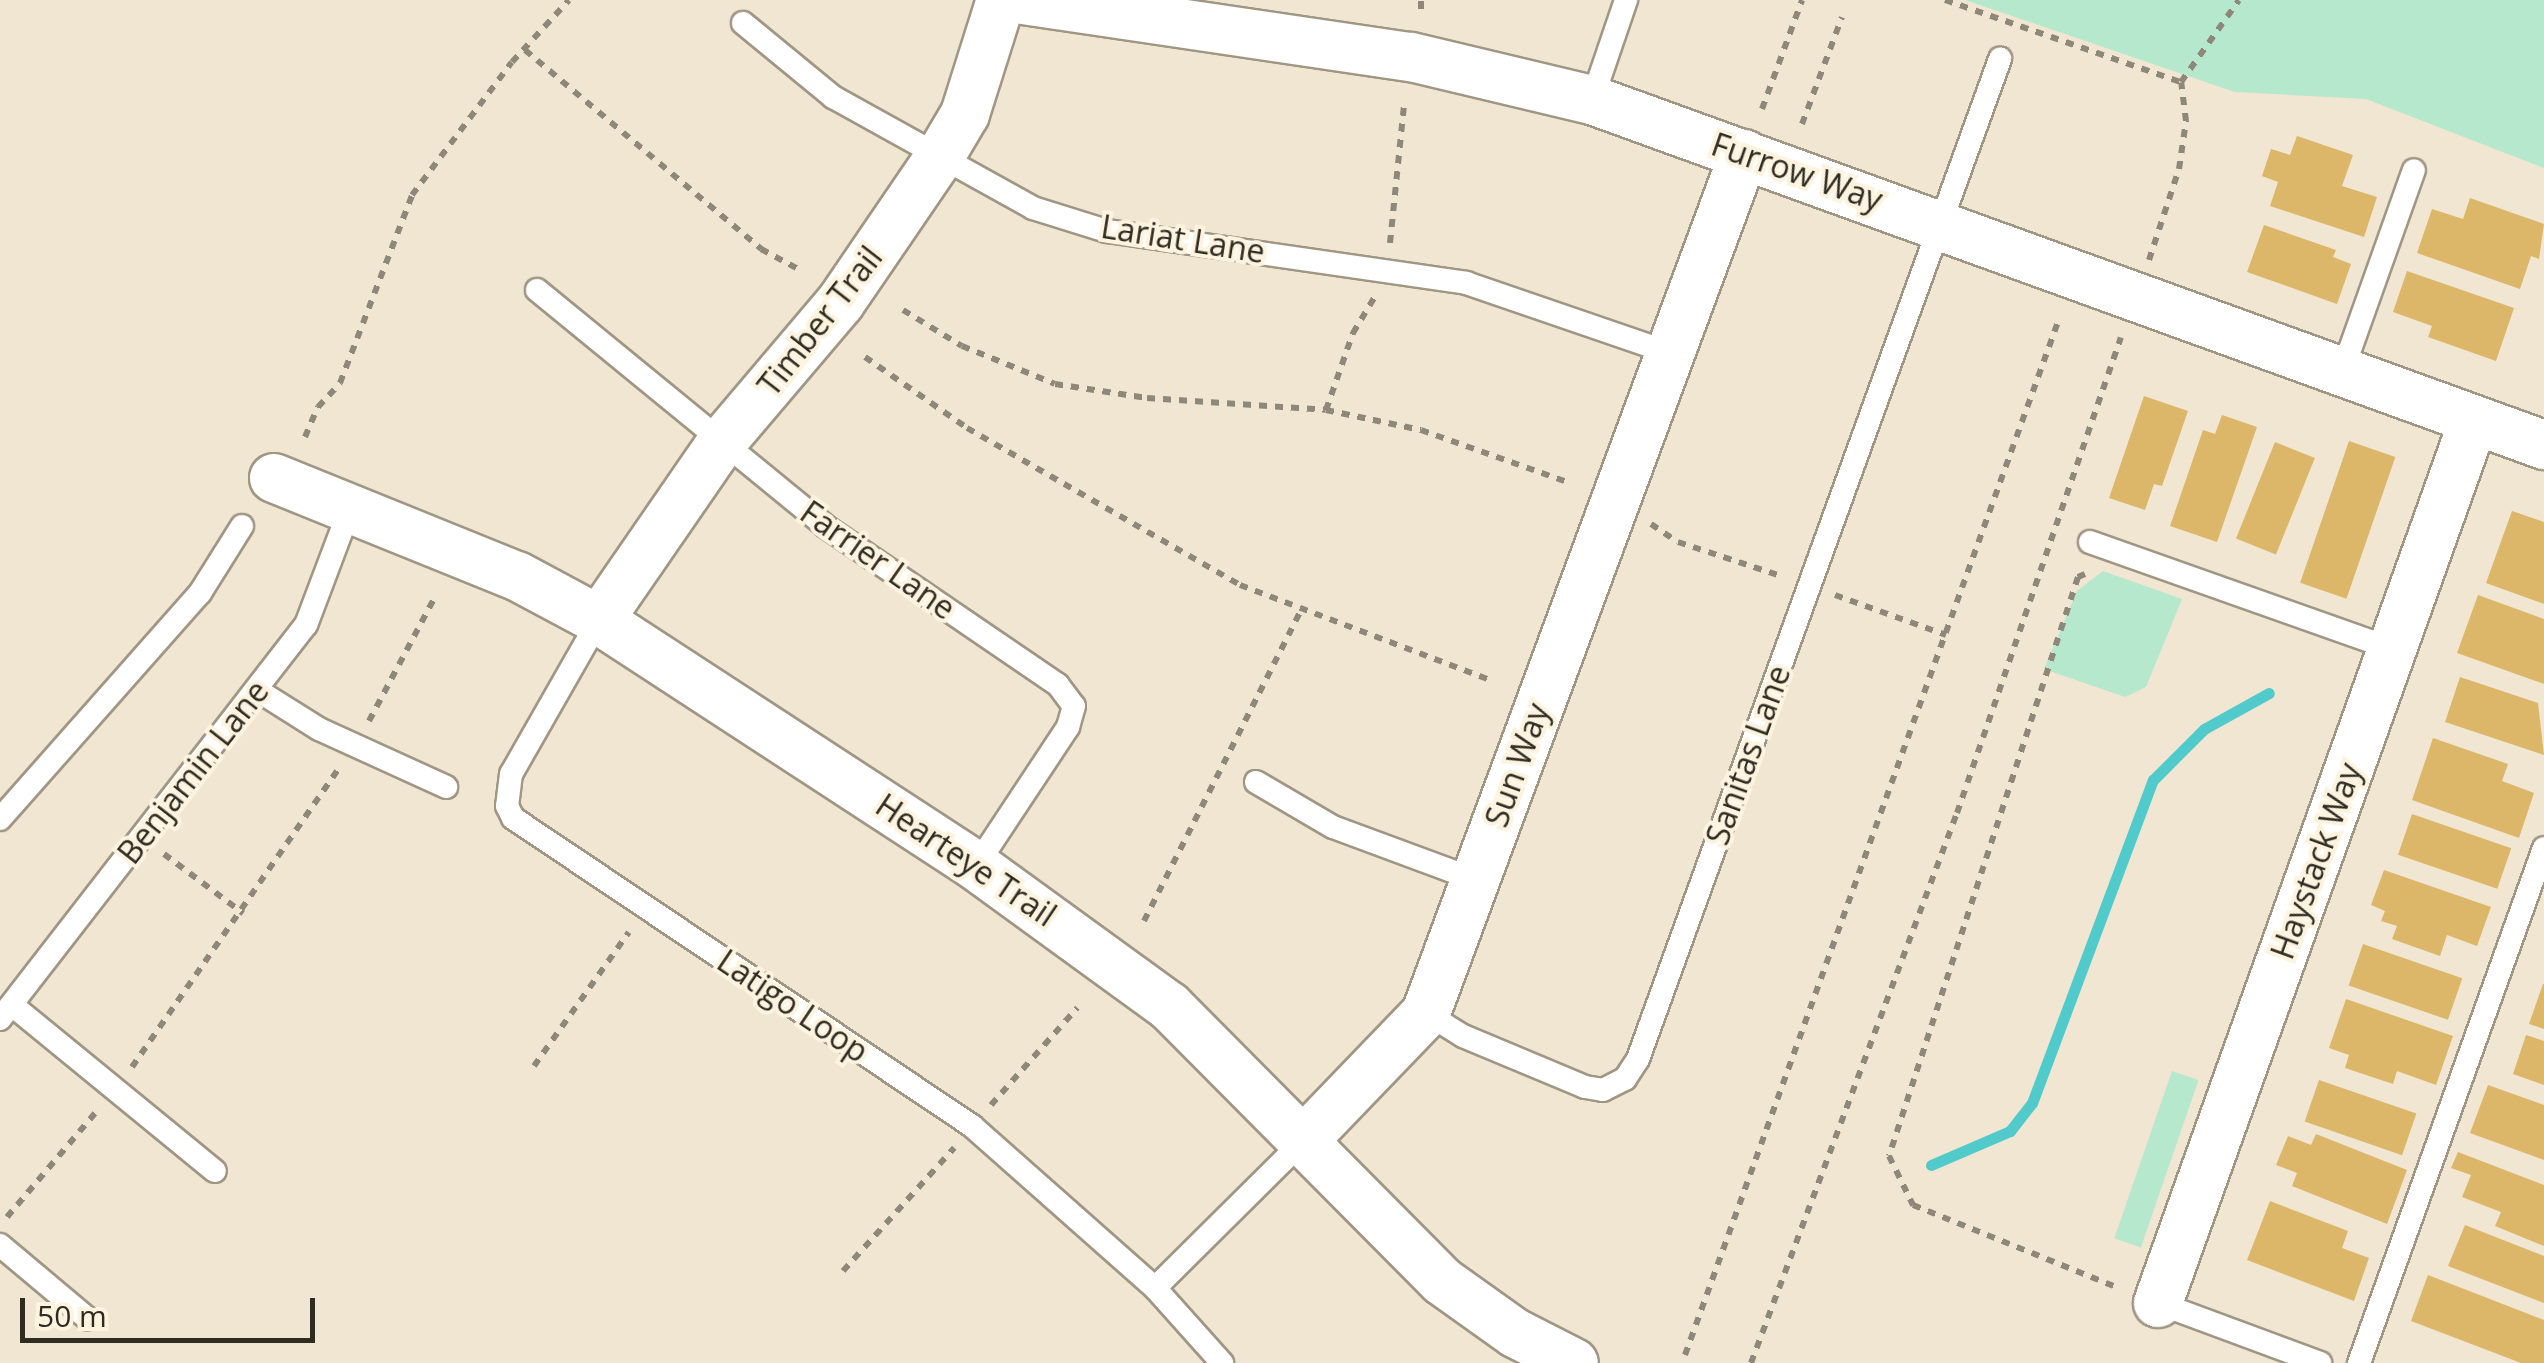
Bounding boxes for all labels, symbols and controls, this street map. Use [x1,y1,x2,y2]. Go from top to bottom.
street label: Furrow Way [1707,125,1887,219]
street label: Lariat Lane [1098,207,1268,271]
street label: Timber Trail [750,239,890,403]
street label: Farrier Lane [793,493,963,627]
street label: Sanitas Lane [1698,660,1798,850]
street label: Benjamin Lane [110,673,276,871]
street label: Sun Way [1477,698,1557,832]
street label: Haystack Way [2263,758,2369,964]
street label: Hearteye Trail [869,786,1063,934]
street label: Latigo Loop [710,942,876,1070]
scale bar [25,1278,320,1340]
text: 50 m [37,1295,107,1336]

